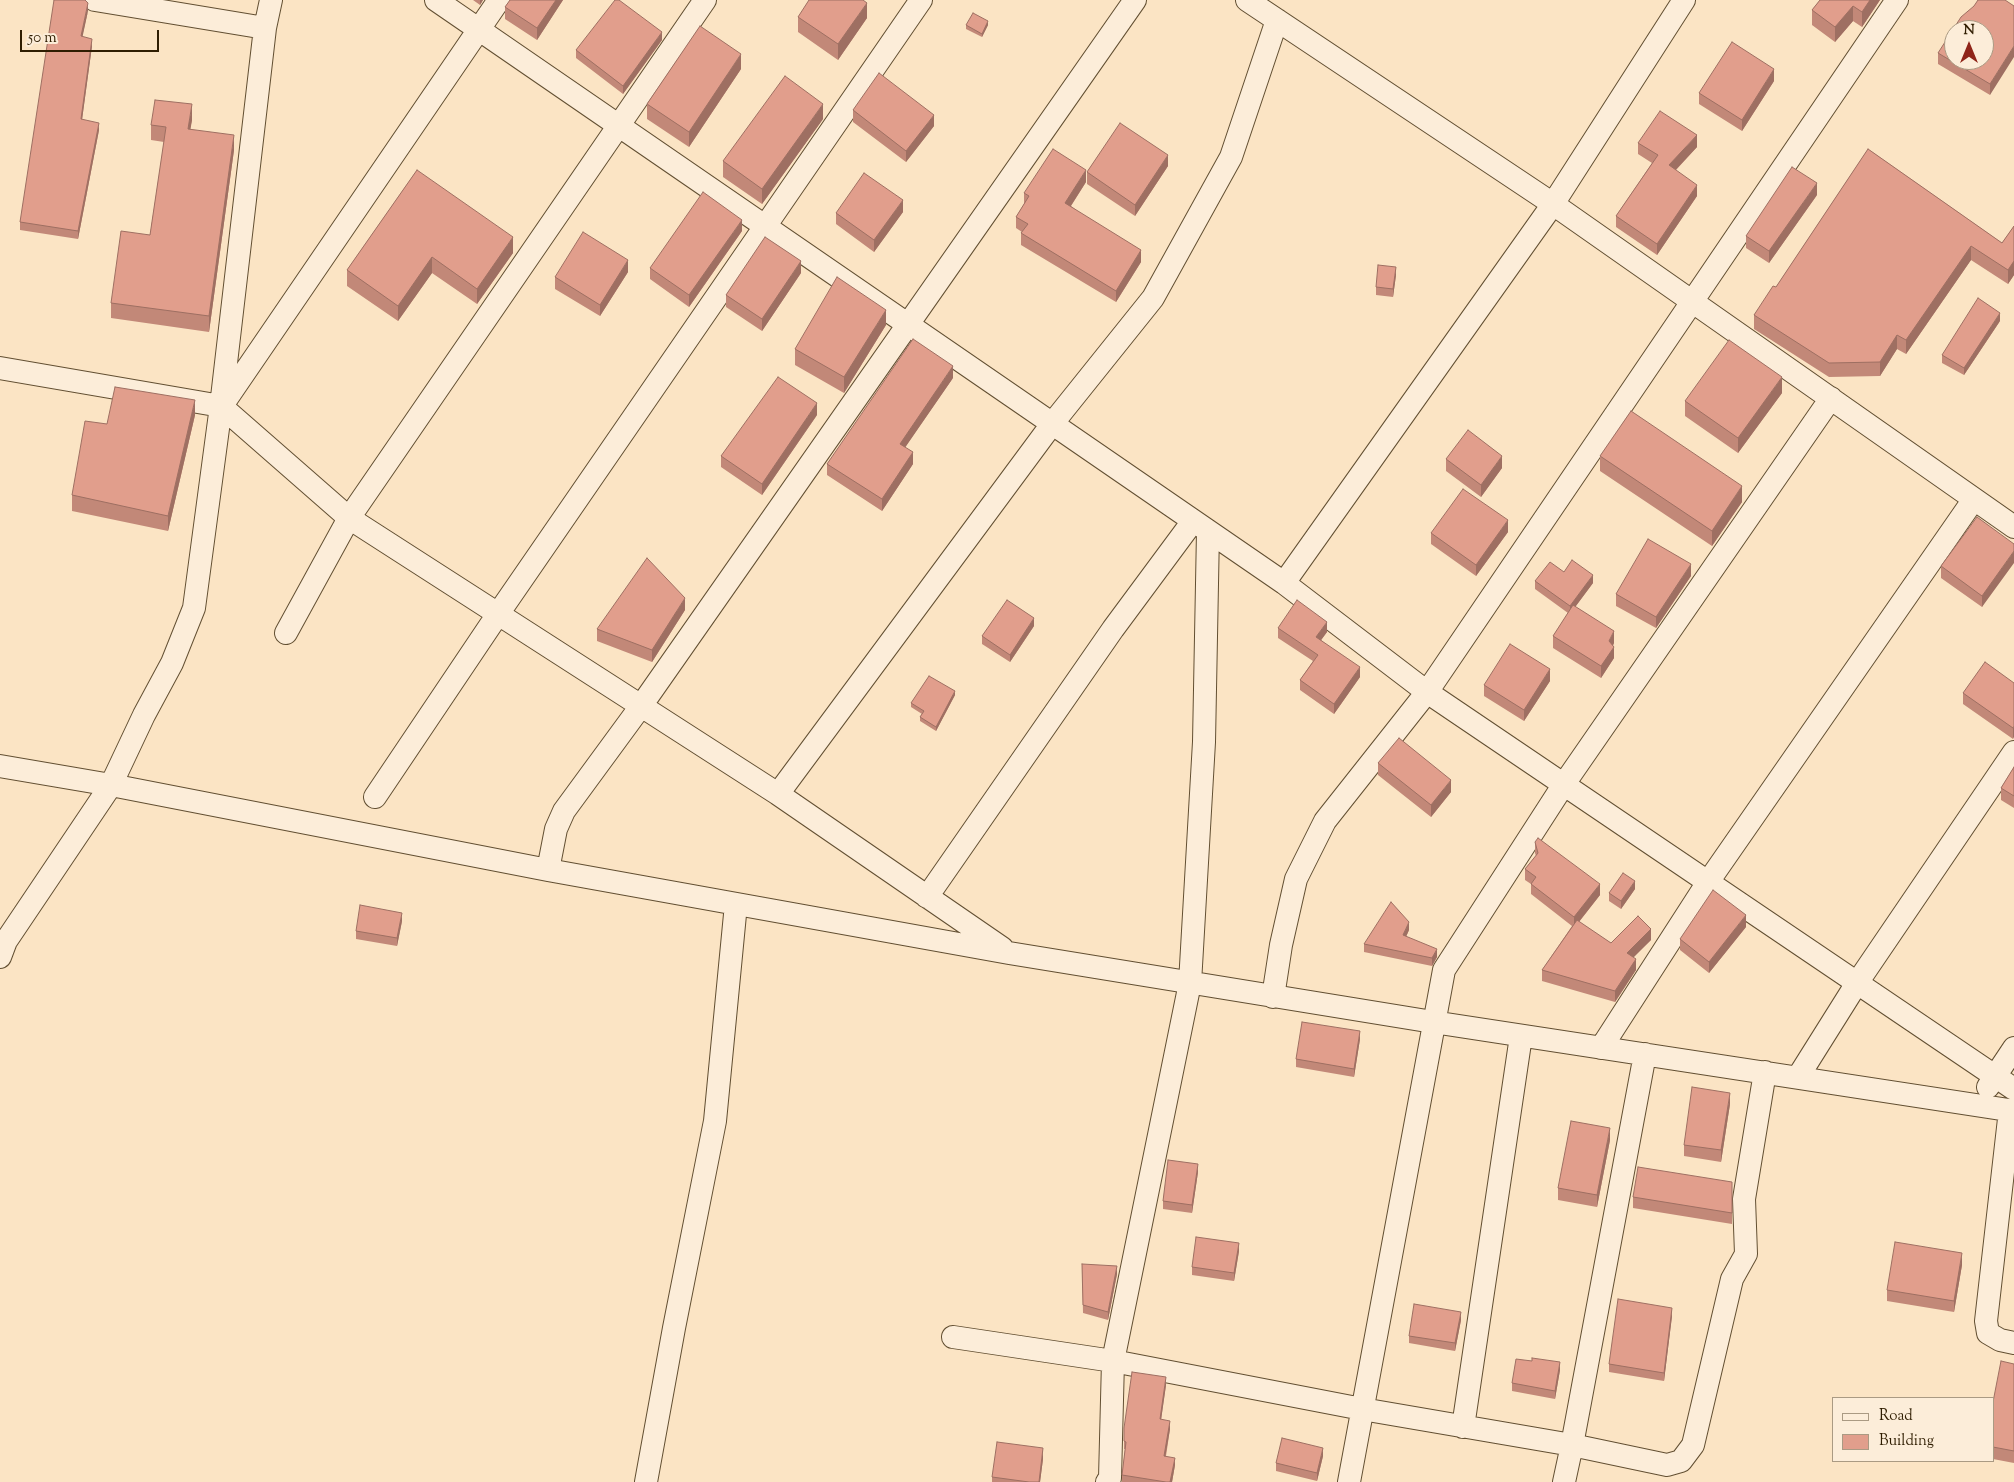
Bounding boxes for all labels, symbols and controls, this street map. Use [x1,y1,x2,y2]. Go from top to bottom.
scale bar [22,20,161,52]
north arrow [1944,20,1994,70]
text: N [1963,21,1975,41]
text: 50 m [28,28,57,49]
legend [1832,1397,1994,1462]
text: Road [1879,1406,1913,1427]
text: Building [1879,1431,1934,1452]

